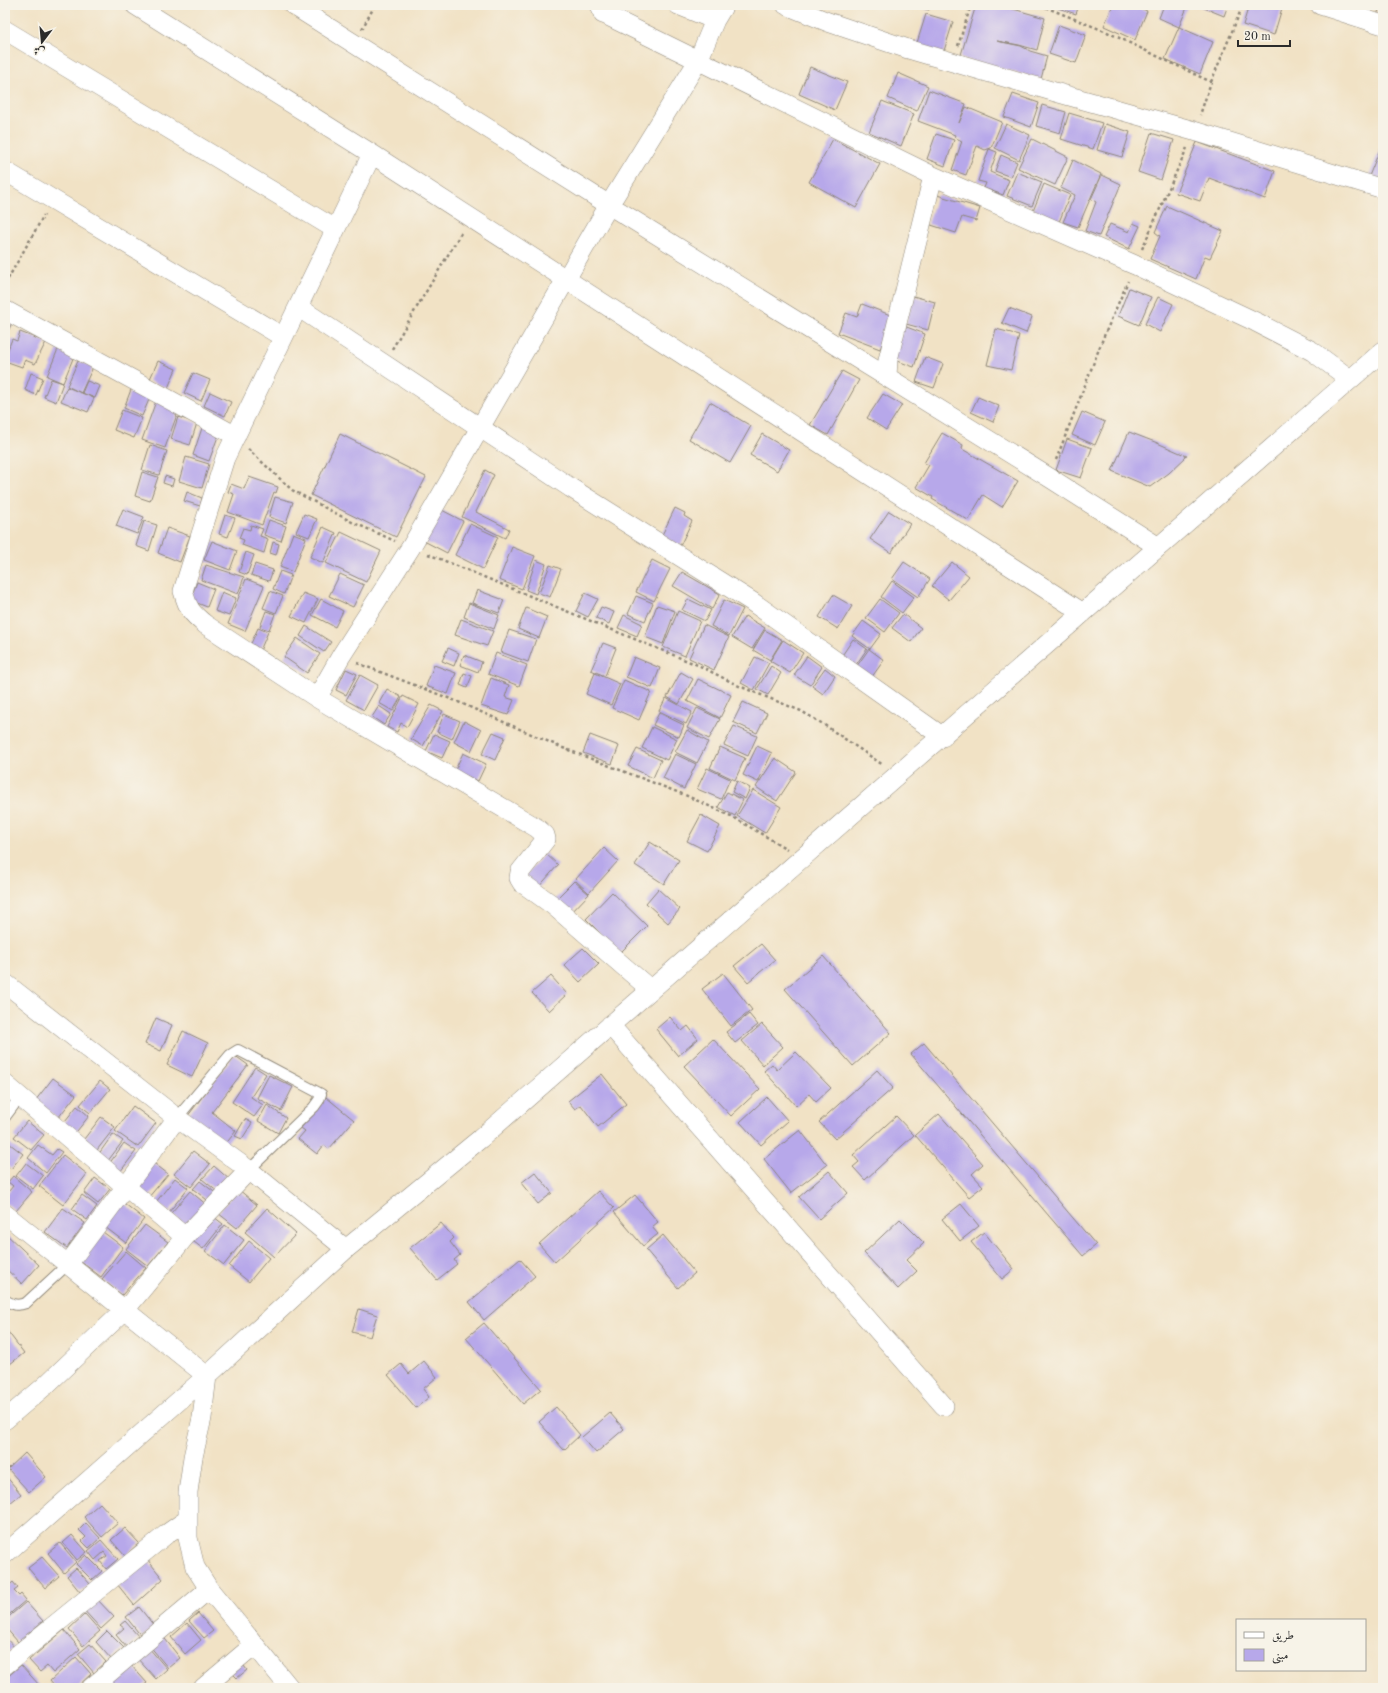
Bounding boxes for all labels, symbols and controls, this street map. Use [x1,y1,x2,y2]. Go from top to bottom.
north arrow [22,22,62,62]
scale bar [1238,22,1290,48]
text: 20 m [1244,31,1271,43]
text: ش [33,43,46,57]
legend [1236,1619,1366,1671]
text: طريق [1272,1630,1294,1643]
text: مبنى [1272,1650,1288,1664]

